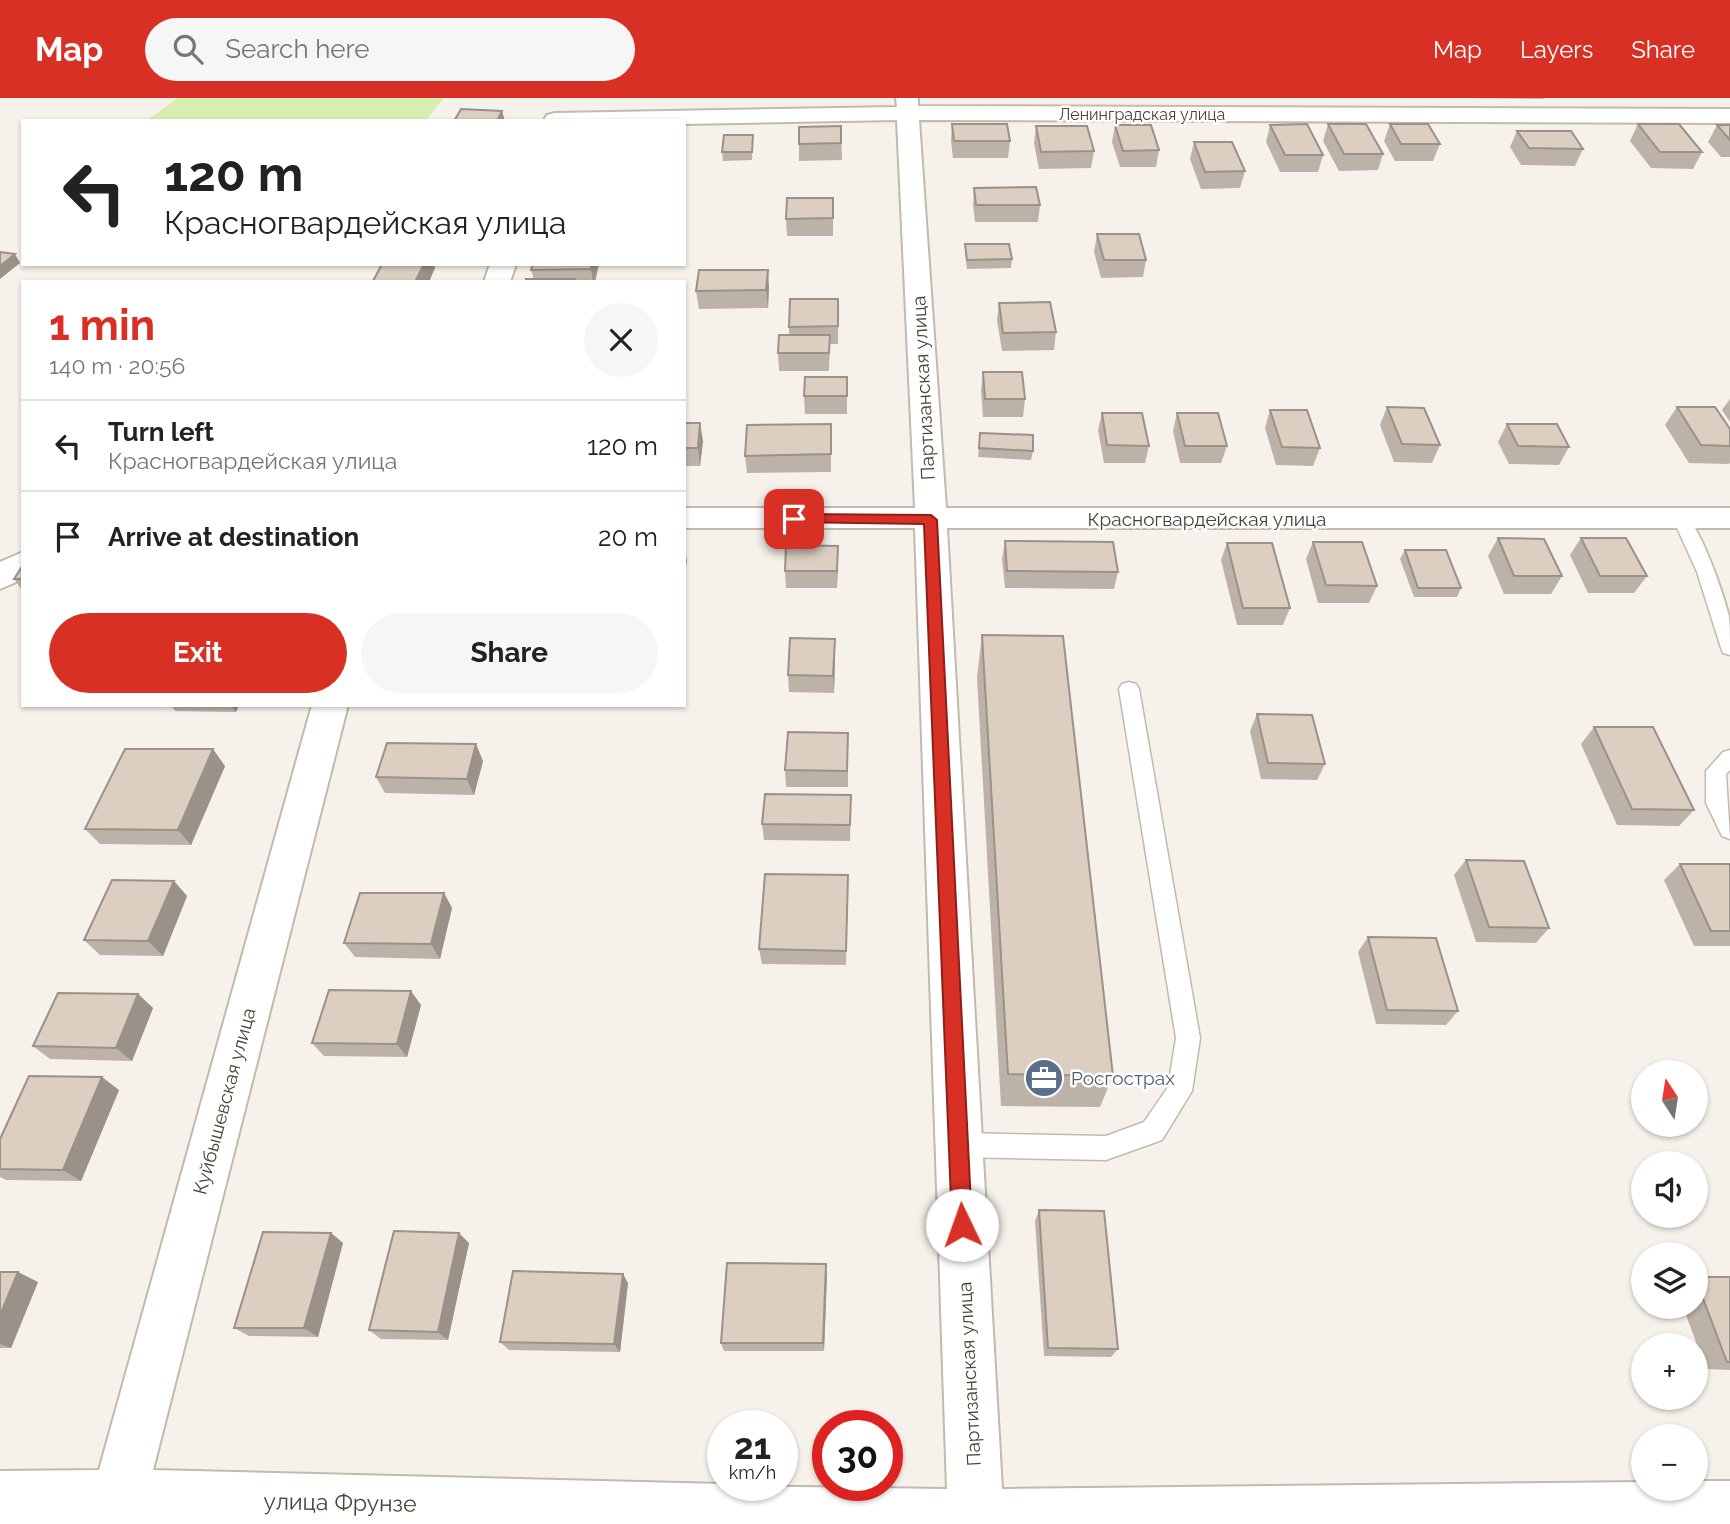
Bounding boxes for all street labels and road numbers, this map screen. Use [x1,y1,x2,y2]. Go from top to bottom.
street label: Ленинградская улица [1059,105,1225,124]
street label: Партизанская улица [907,295,939,481]
street label: Красногвардейская улица [1088,508,1326,530]
street label: Куйбышевская улица [188,1005,260,1197]
street label: Партизанская улица [953,1281,985,1467]
street label: улица Фрунзе [263,1487,417,1517]

